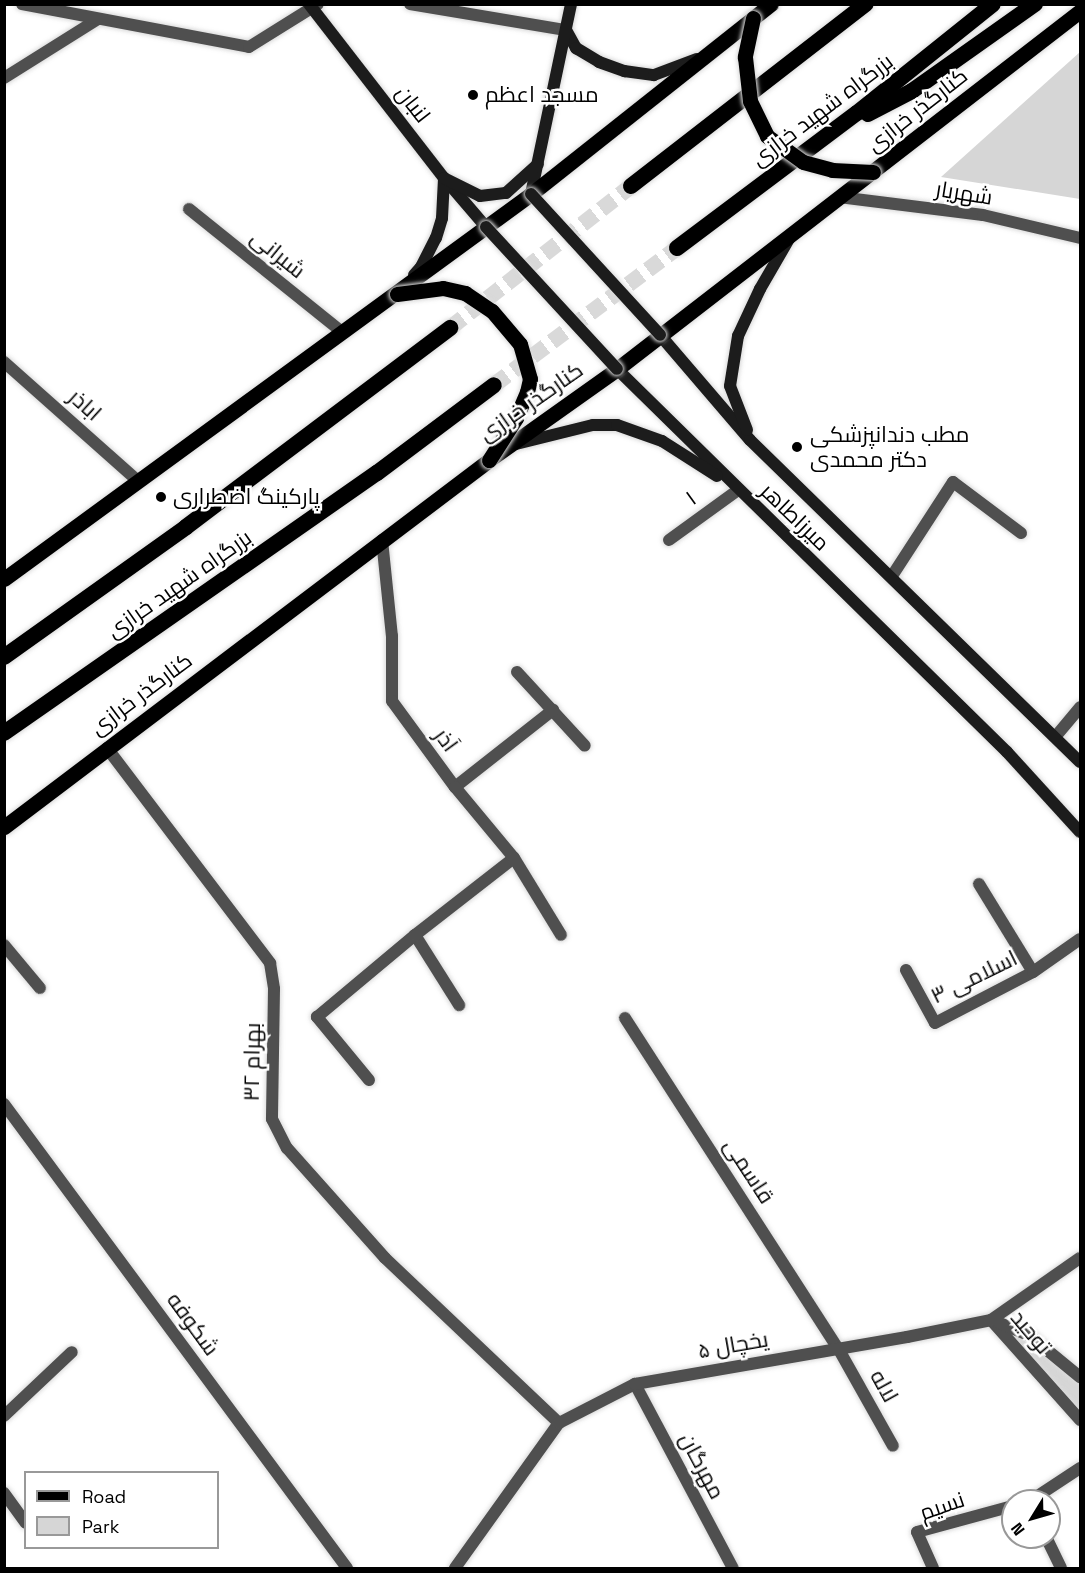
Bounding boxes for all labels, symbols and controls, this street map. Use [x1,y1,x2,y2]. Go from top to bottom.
street label: بزرگراه شهید خرازی [746,48,898,172]
street label: کنارگذر خرازی [861,62,973,158]
street label: لنبان [390,80,436,128]
place label: مسجد اعظم [485,82,599,108]
marker: مسجد اعظم [466,88,480,102]
street label: شهریار [934,175,994,211]
street label: شیرانی [245,224,311,284]
street label: کنارگذر خرازی [474,357,588,447]
street label: اباذر [63,384,107,426]
place label: مطب دندانپزشکی دکتر محمدی [810,421,969,472]
marker: مطب دندانپزشکی دکتر محمدی [788,438,806,456]
street label: میرزاطاهر [755,478,835,556]
place label: پارکینگ اضطراری [173,484,320,510]
street label: ۱ [680,485,702,511]
marker: پارکینگ اضطراری [154,490,168,504]
street label: بزرگراه شهید خرازی [101,524,257,644]
street label: کنارگذر خرازی [85,647,197,741]
street label: آذر [429,723,463,757]
street label: اسلامی ۳ [926,945,1022,1009]
street label: بهرام ۳۲ [238,1022,266,1102]
street label: قاسمی [718,1133,780,1209]
street label: شکوفه [161,1287,225,1361]
street label: توحید [1005,1305,1057,1359]
street label: یخچال ۵ [696,1326,770,1364]
street label: لاله [864,1365,904,1407]
street label: مهرگان [674,1428,730,1504]
legend [24,1471,219,1549]
text: Road [82,1485,126,1508]
street label: نسیم [916,1486,968,1526]
north arrow [1001,1489,1061,1549]
text: Park [82,1515,119,1538]
text: N [1006,1518,1029,1540]

